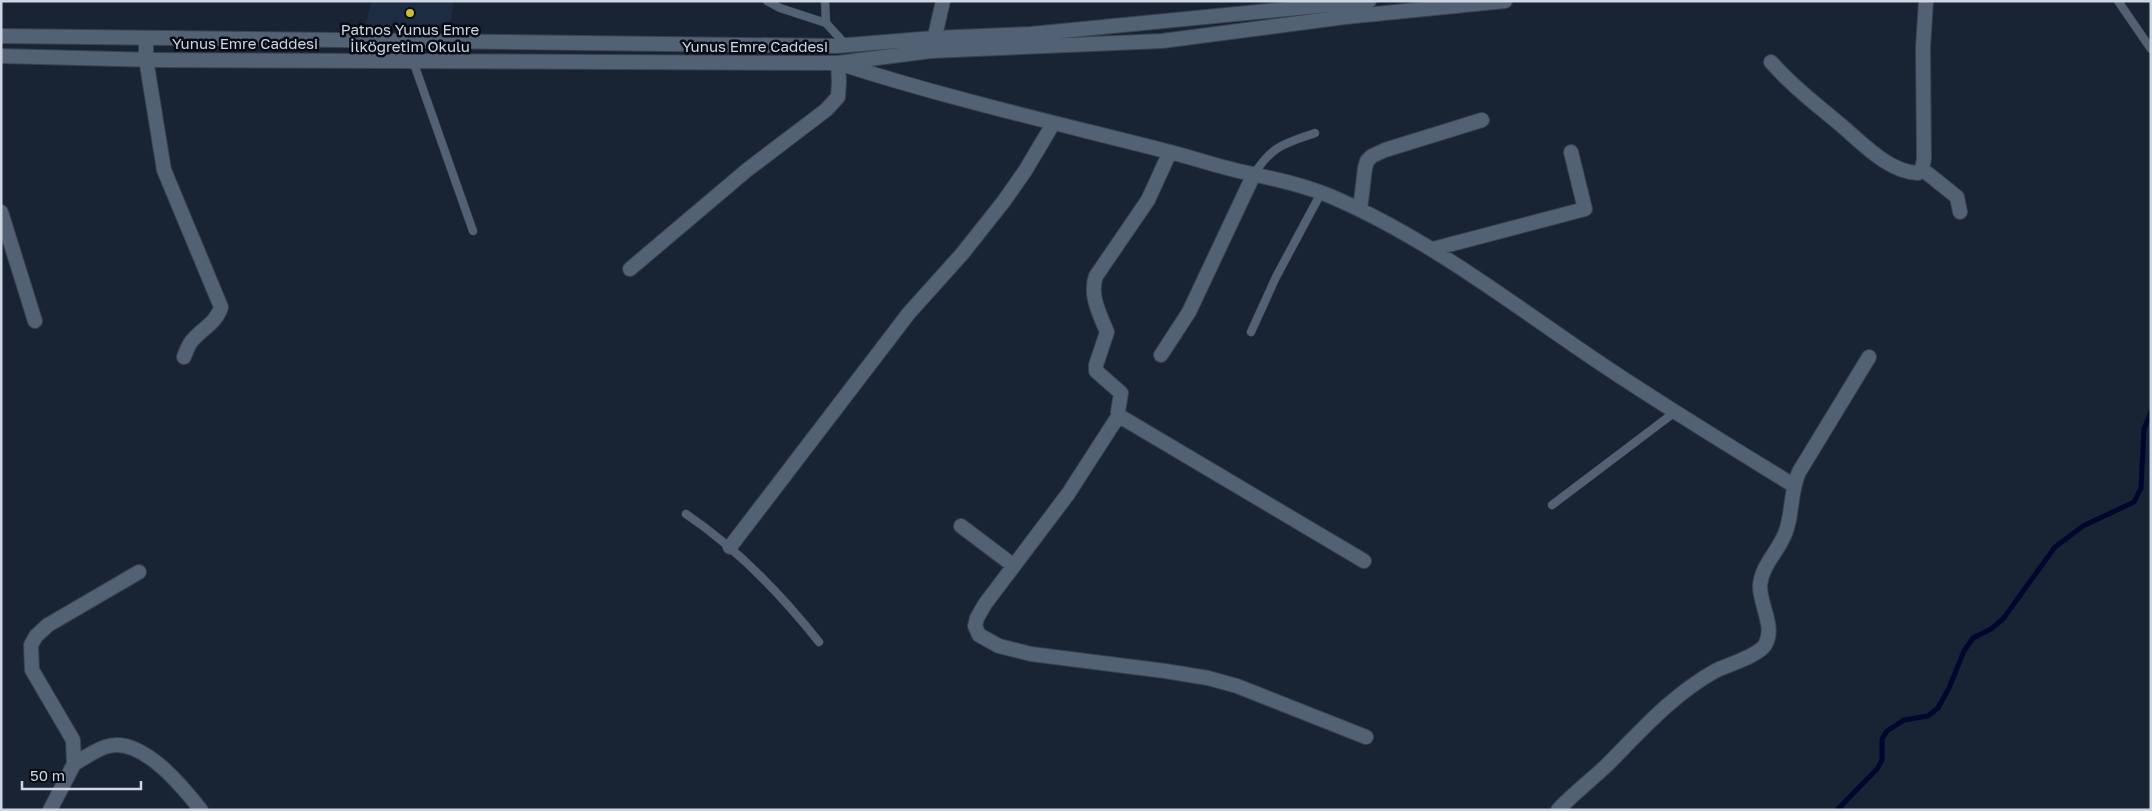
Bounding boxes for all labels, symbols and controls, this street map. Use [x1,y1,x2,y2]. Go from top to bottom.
marker: Patnos Yunus Emre İlköğretim Okulu [404,7,416,19]
place label: Patnos Yunus Emre İlköğretim Okulu [341,20,480,55]
street label: Yunus Emre Caddesi [172,34,318,52]
street label: Yunus Emre Caddesi [682,37,828,55]
scale bar [22,758,141,790]
text: 50 m [30,766,65,784]

